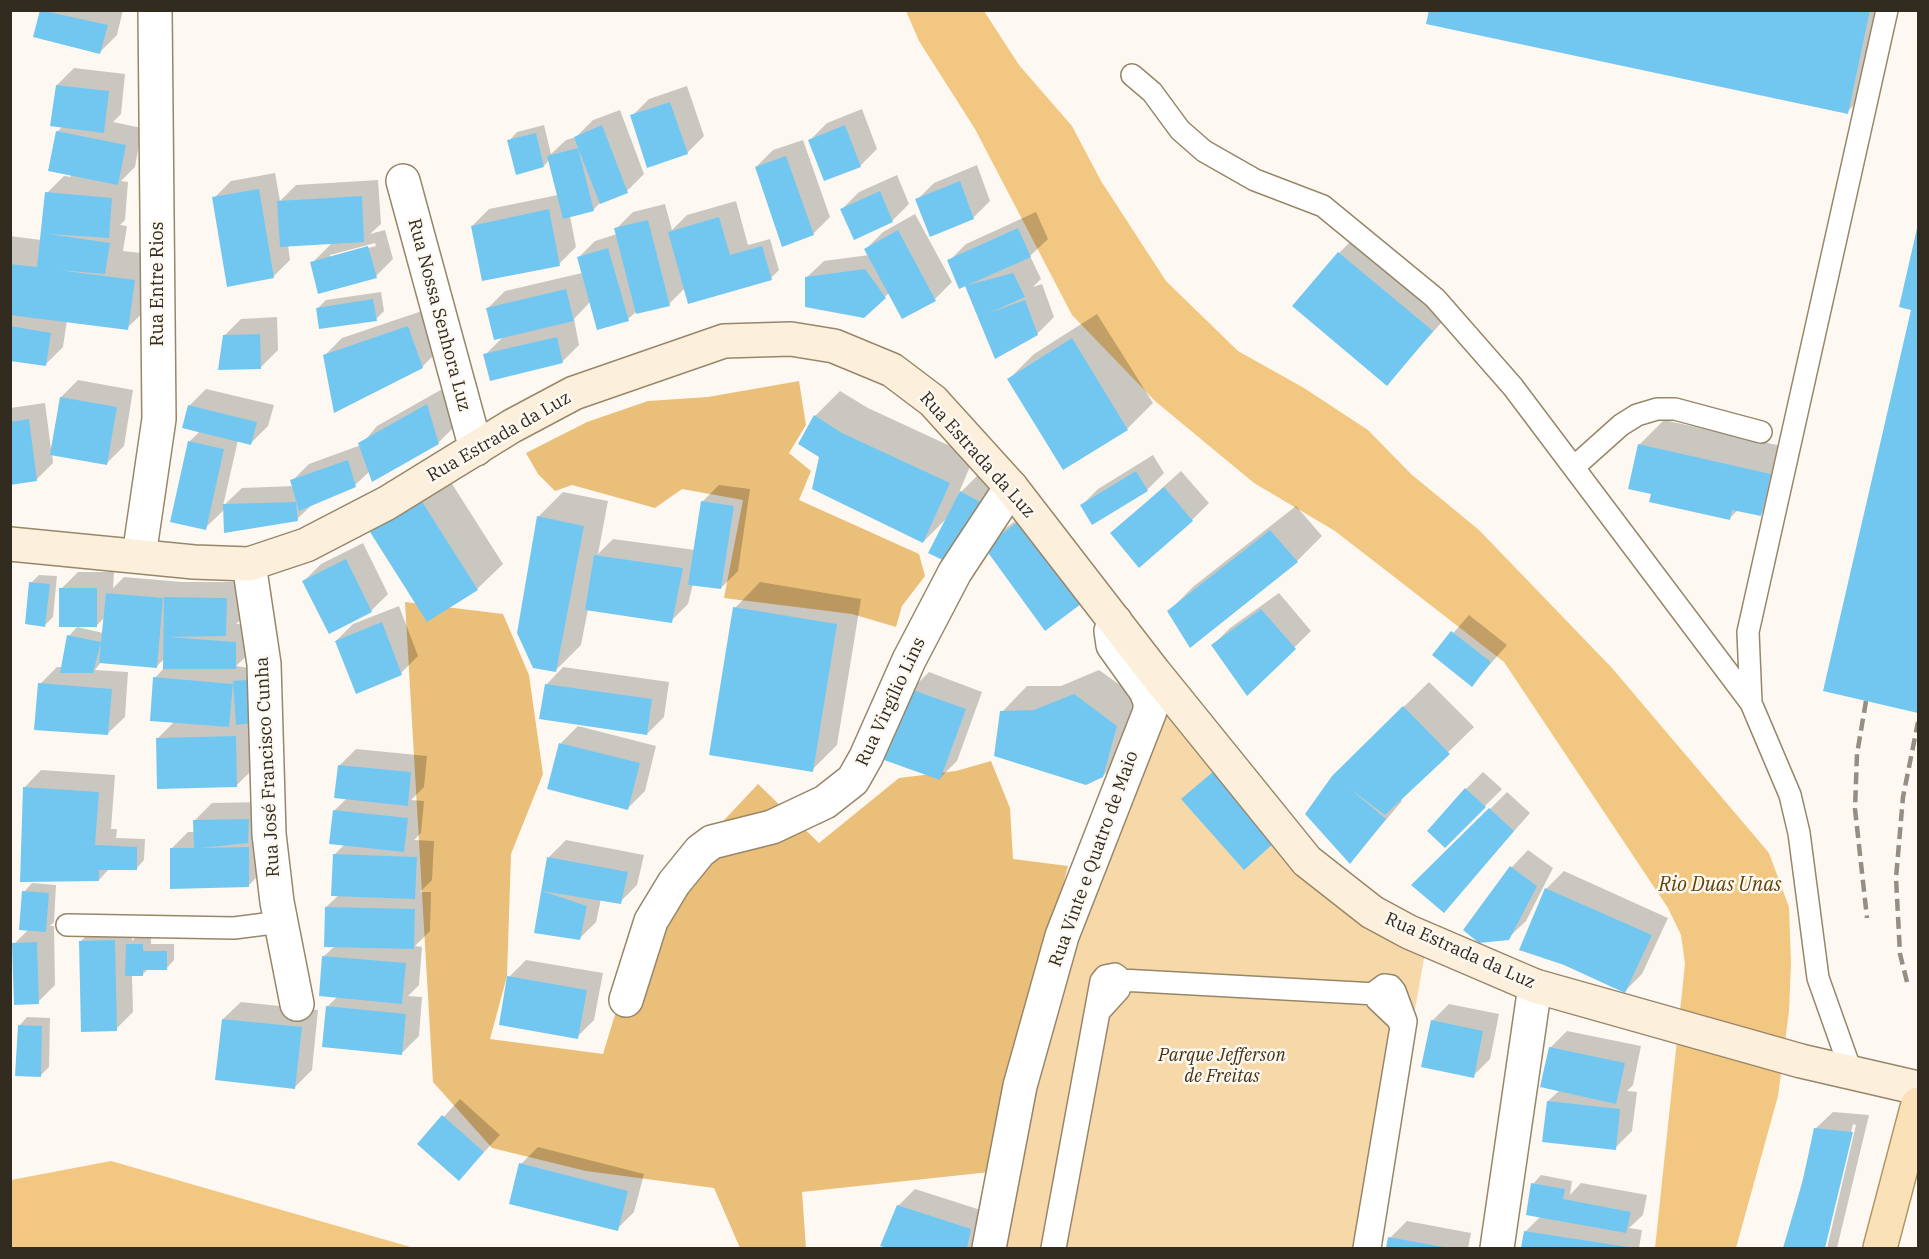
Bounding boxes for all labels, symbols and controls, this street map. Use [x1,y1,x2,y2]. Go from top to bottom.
street label: Rua Nossa Senhora Luz [403,216,475,414]
street label: Rua Entre Rios [147,221,169,347]
street label: Rua Estrada da Luz [423,387,575,487]
street label: Rua Estrada da Luz [915,388,1039,522]
street label: Rua Virgílio Lins [852,634,930,770]
street label: Rua José Francisco Cunha [251,656,285,878]
street label: Rua Vinte e Quatro de Maio [1045,748,1143,970]
water label: Rio Duas Unas [1659,873,1781,897]
street label: Rua Estrada da Luz [1382,908,1538,994]
park label: Parque Jefferson de Freitas [1158,1045,1286,1088]

